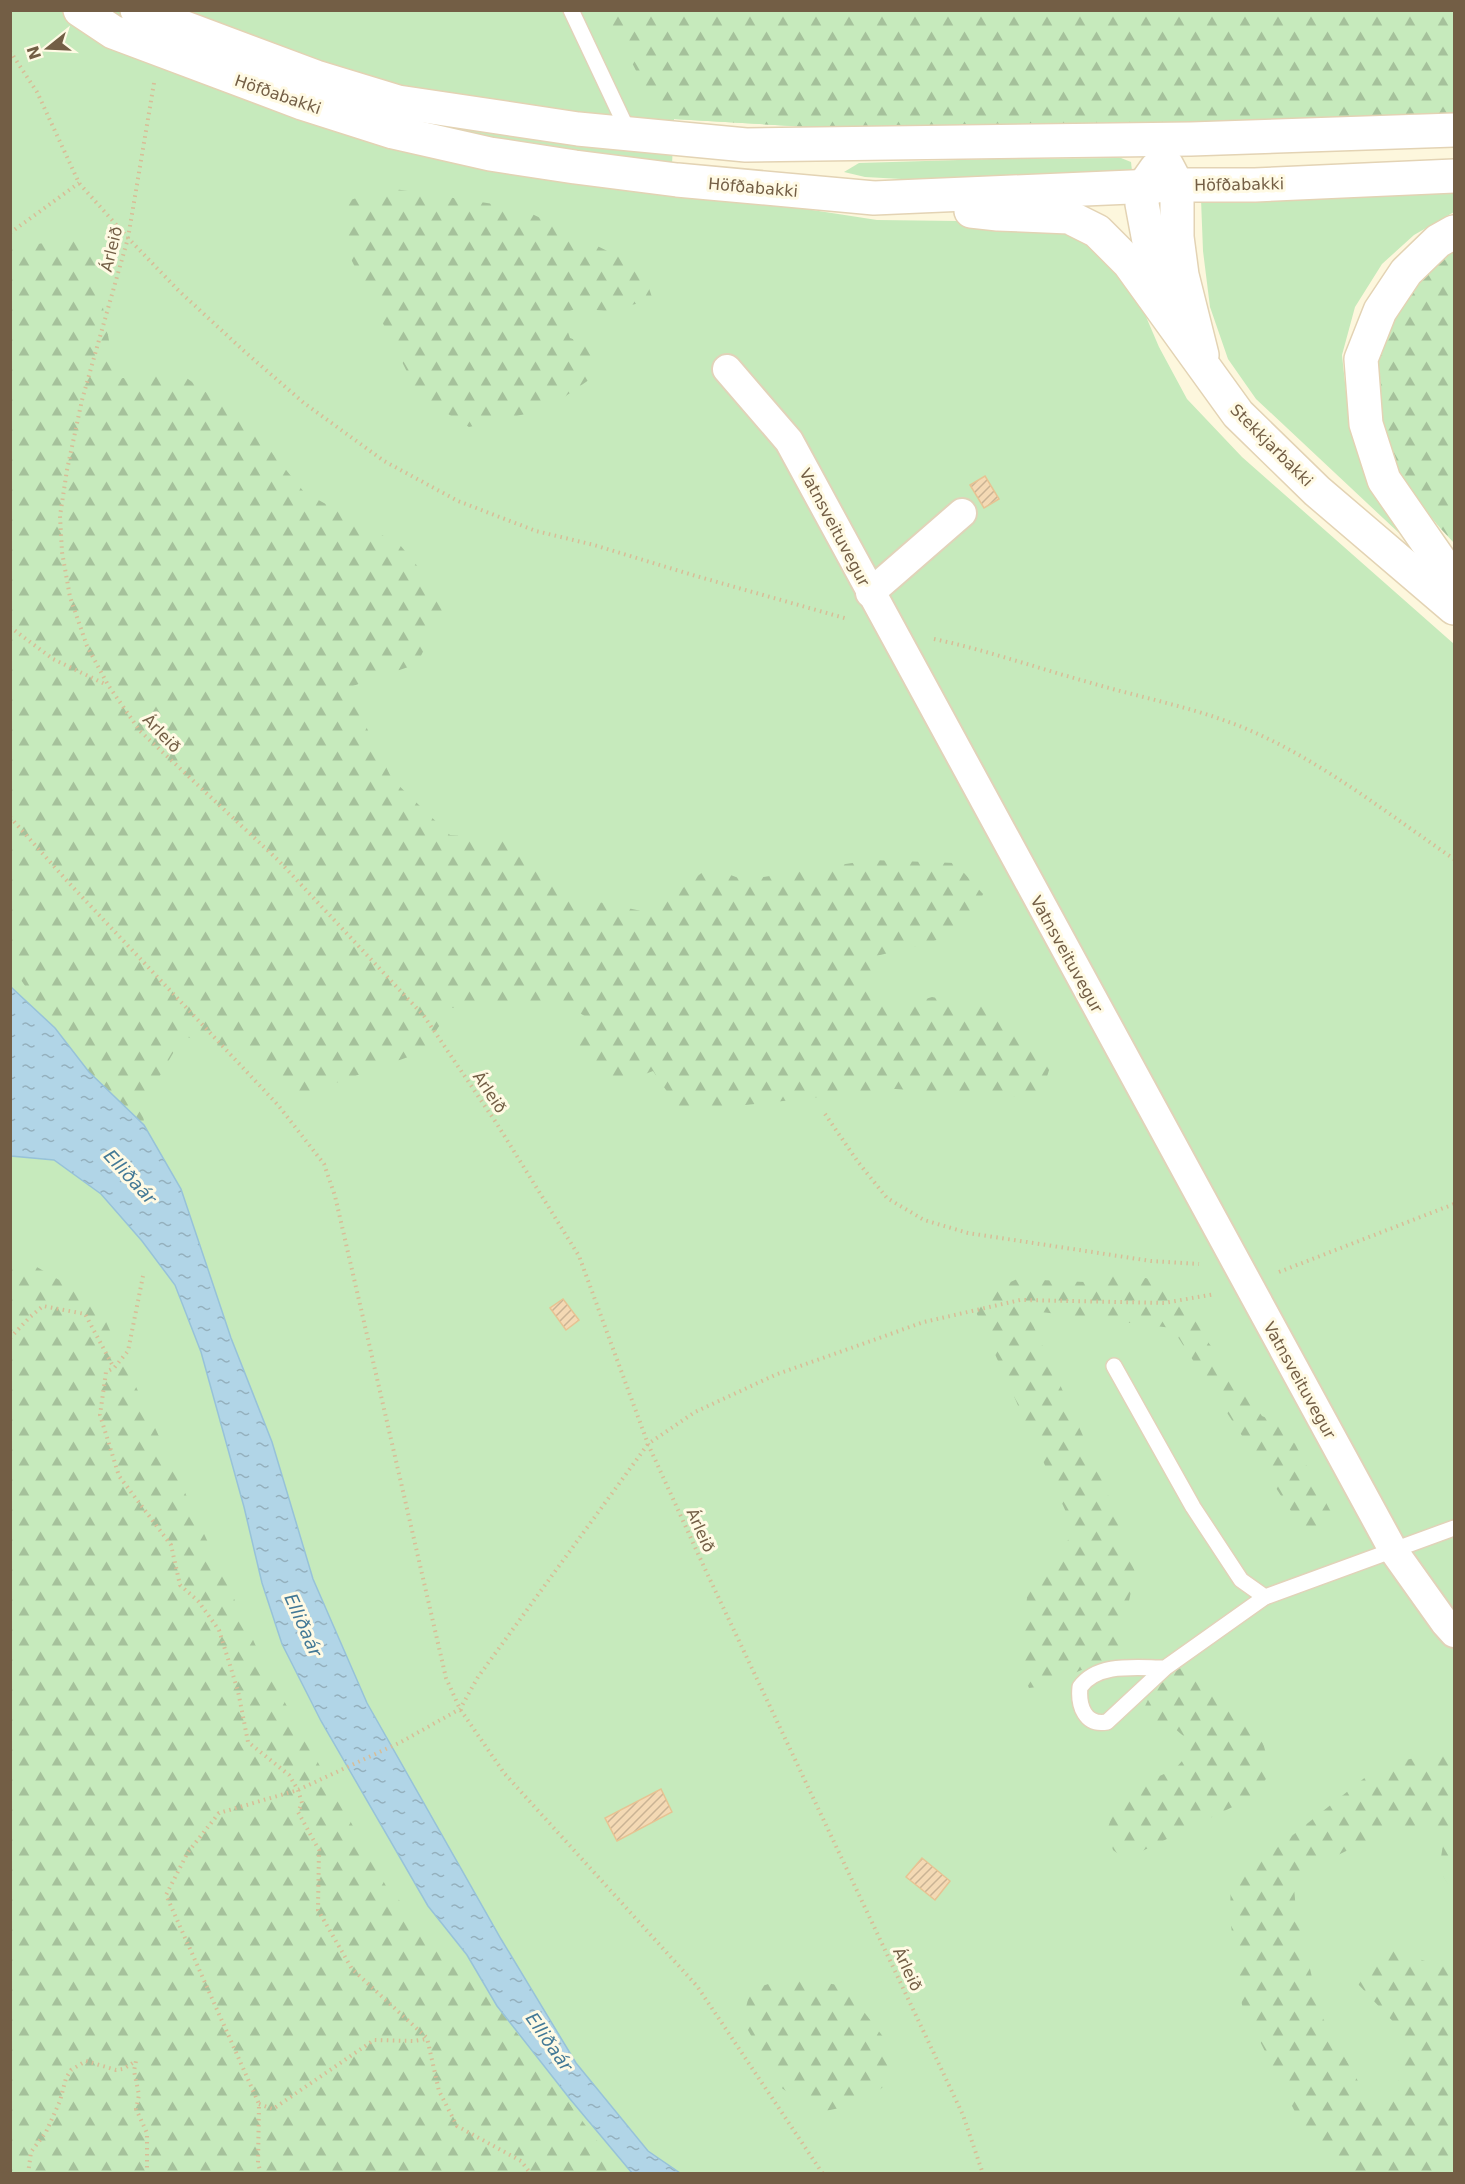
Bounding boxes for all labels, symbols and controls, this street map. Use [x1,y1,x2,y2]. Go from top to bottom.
north arrow [18,18,78,78]
text: N [23,43,45,62]
street label: Höfðabakki [232,71,323,118]
street label: Höfðabakki [707,174,799,201]
street label: Höfðabakki [1194,174,1284,195]
street label: Árleið [97,224,126,274]
street label: Stekkjarbakki [1227,400,1317,490]
street label: Vatnsveituvegur [796,465,874,590]
street label: Árleið [139,710,184,757]
street label: Vatnsveituvegur [1027,893,1107,1016]
street label: Árleið [469,1068,510,1117]
water label: Elliðaár [100,1145,162,1209]
street label: Vatnsveituvegur [1260,1319,1340,1442]
street label: Árleið [683,1505,719,1555]
water label: Elliðaár [280,1590,327,1661]
street label: Árleið [889,1944,926,1994]
water label: Elliðaár [522,2008,578,2076]

